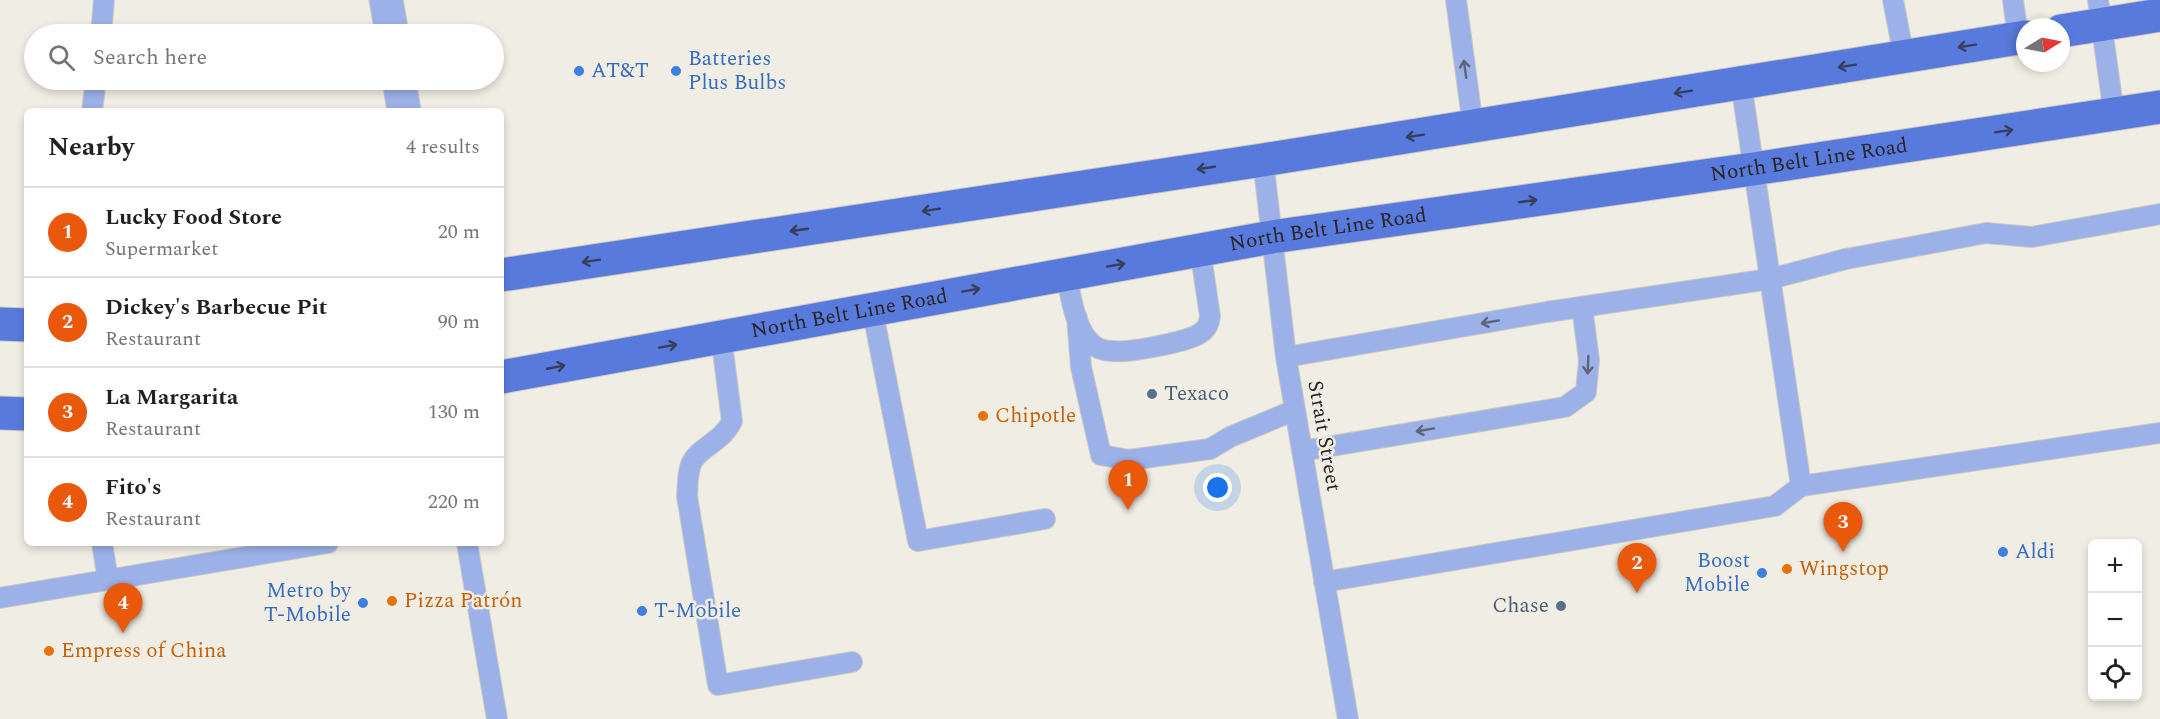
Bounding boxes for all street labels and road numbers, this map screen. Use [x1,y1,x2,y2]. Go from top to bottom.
street label: North Belt Line Road [1708,130,1910,191]
street label: North Belt Line Road [1227,199,1429,260]
street label: North Belt Line Road [748,280,950,347]
street label: Strait Street [1299,378,1349,494]

